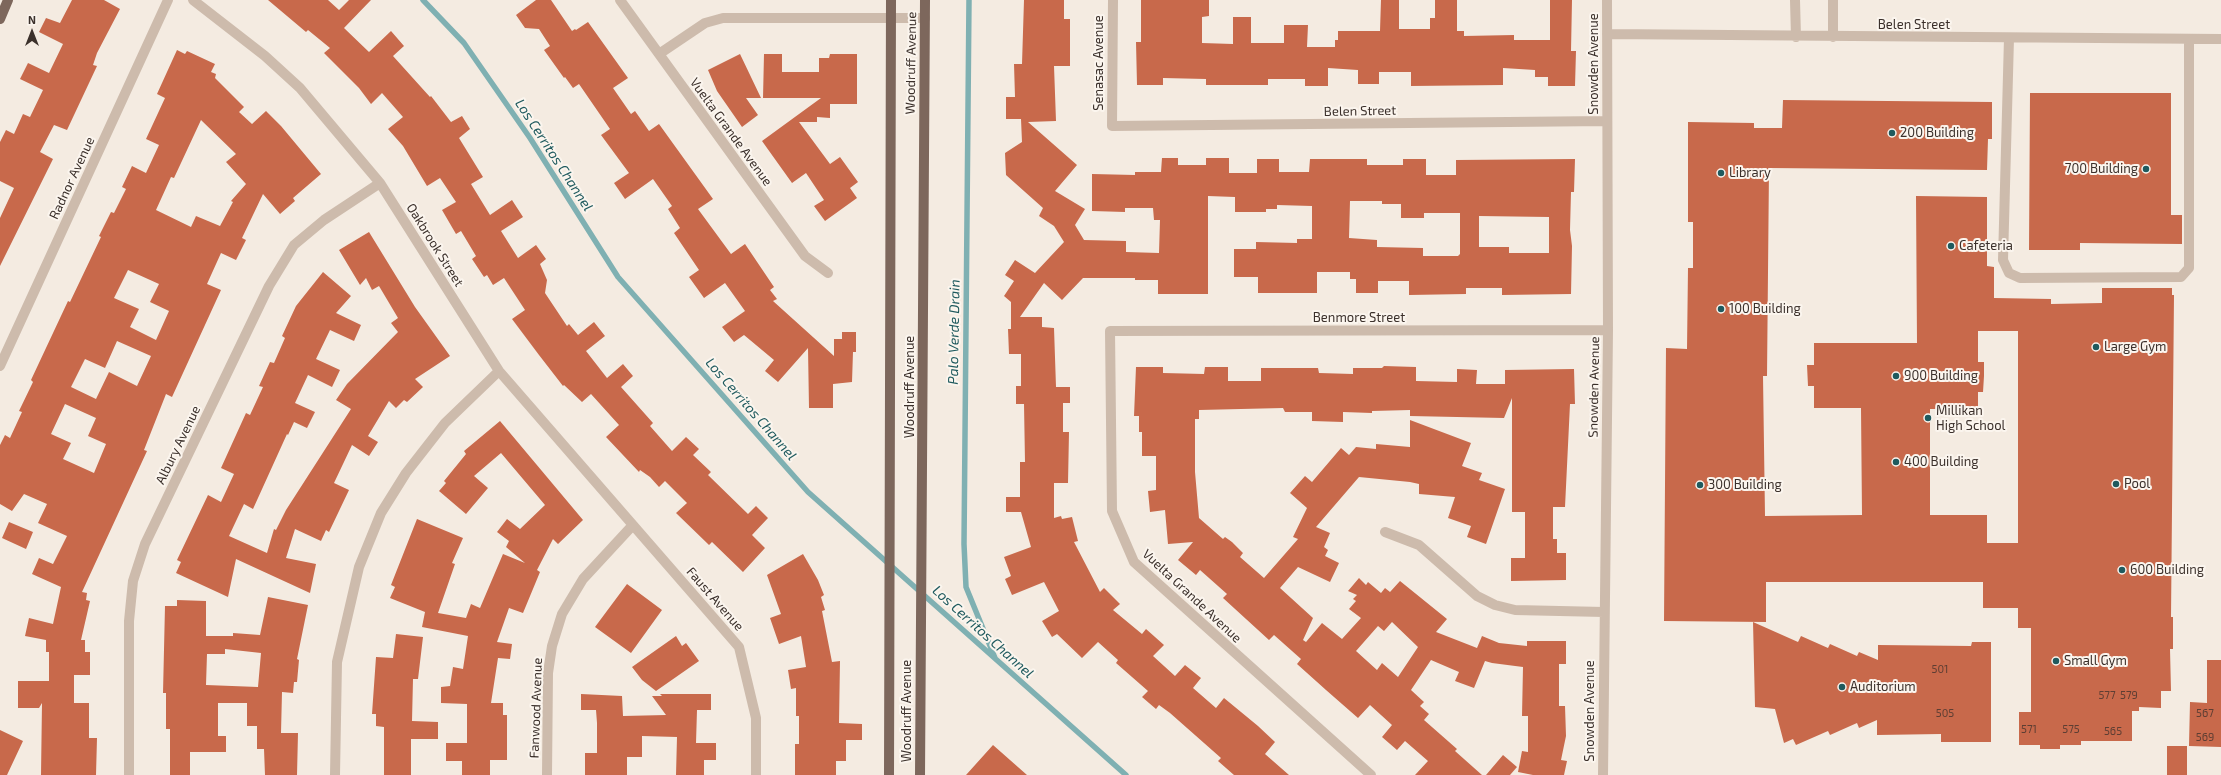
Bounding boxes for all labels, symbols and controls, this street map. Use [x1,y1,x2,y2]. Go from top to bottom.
north arrow [12,12,52,52]
street label: Woodruff Avenue [902,12,920,114]
text: N [28,13,36,26]
street label: Snowden Avenue [1586,13,1602,115]
street label: Senasac Avenue [1091,15,1107,111]
street label: Belen Street [1878,17,1950,33]
street label: Vuelta Grande Avenue [687,75,775,189]
water label: Los Cerritos Channel [511,96,597,214]
street label: Belen Street [1324,103,1396,119]
place label: 200 Building [1900,125,1974,141]
marker: 200 Building [1887,128,1897,138]
street label: Radnor Avenue [46,134,98,222]
place label: 700 Building [2065,161,2138,177]
marker: 700 Building [2141,164,2151,174]
place label: Library [1729,165,1771,181]
marker: Library [1716,168,1726,178]
street label: Oakbrook Street [403,200,467,290]
place label: Cafeteria [1959,238,2013,254]
marker: Cafeteria [1946,241,1956,251]
water label: Palo Verde Drain [945,279,963,385]
place label: 100 Building [1729,301,1801,317]
marker: 100 Building [1716,304,1726,314]
street label: Benmore Street [1313,310,1405,326]
street label: Woodruff Avenue [902,336,918,438]
street label: Snowden Avenue [1585,336,1603,438]
place label: Large Gym [2104,339,2166,355]
marker: Large Gym [2091,342,2101,352]
water label: Los Cerritos Channel [702,354,800,464]
place label: 900 Building [1904,368,1978,384]
marker: 900 Building [1891,371,1901,381]
street label: Albury Avenue [152,403,204,487]
place label: Millikan High School [1936,403,2005,434]
marker: Millikan High School [1923,413,1933,423]
place label: 400 Building [1904,454,1979,470]
marker: 400 Building [1891,457,1901,467]
place label: Pool [2124,476,2150,492]
place label: 300 Building [1708,477,1782,493]
marker: Pool [2111,479,2121,489]
marker: 300 Building [1695,480,1705,490]
street label: Vuelta Grande Avenue [1139,546,1245,646]
place label: 600 Building [2130,562,2204,578]
street label: Faust Avenue [683,564,747,634]
marker: 600 Building [2117,565,2127,575]
water label: Los Cerritos Channel [929,582,1037,682]
place label: Small Gym [2064,653,2127,669]
marker: Small Gym [2051,656,2061,666]
street label: Fanwood Avenue [526,657,546,759]
street label: Woodruff Avenue [899,660,915,762]
street label: Snowden Avenue [1582,660,1598,762]
house number: 501 [1932,662,1948,676]
place label: Auditorium [1850,679,1916,695]
marker: Auditorium [1837,682,1847,692]
house number: 577 [2098,688,2116,702]
house number: 579 [2120,688,2138,702]
house number: 505 [1936,706,1954,720]
house number: 567 [2196,706,2214,720]
house number: 571 [2021,722,2037,736]
house number: 575 [2062,722,2080,736]
house number: 565 [2104,724,2122,738]
house number: 569 [2196,730,2214,744]

